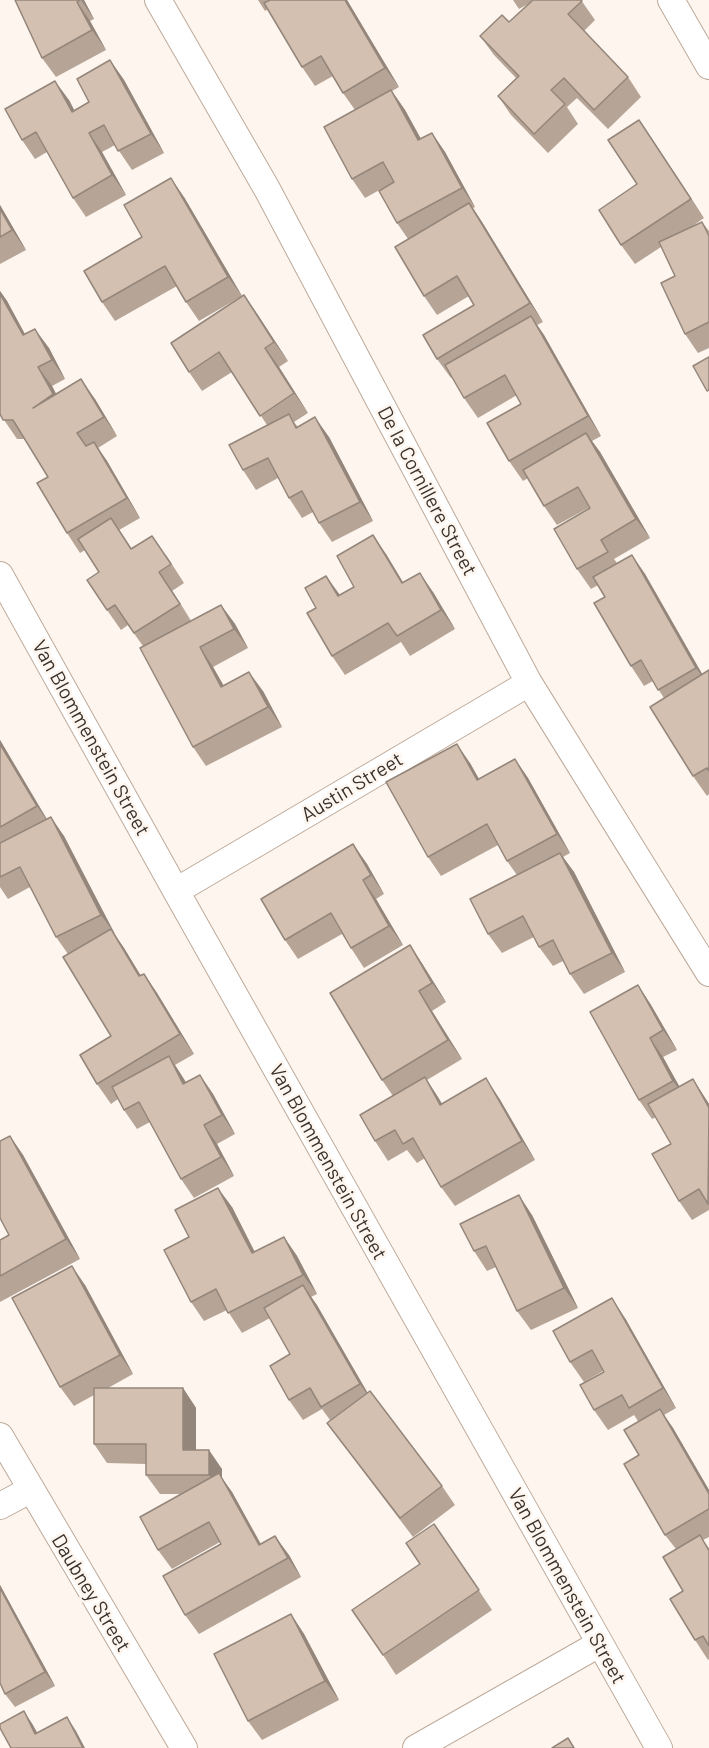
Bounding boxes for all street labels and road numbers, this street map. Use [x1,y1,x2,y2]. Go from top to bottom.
street label: De la Cornillere Street [372,402,482,580]
street label: Van Blommenstein Street [27,636,155,840]
street label: Austin Street [297,747,407,827]
street label: Van Blommenstein Street [264,1060,392,1264]
street label: Van Blommenstein Street [503,1484,631,1688]
street label: Daubney Street [46,1530,136,1656]

